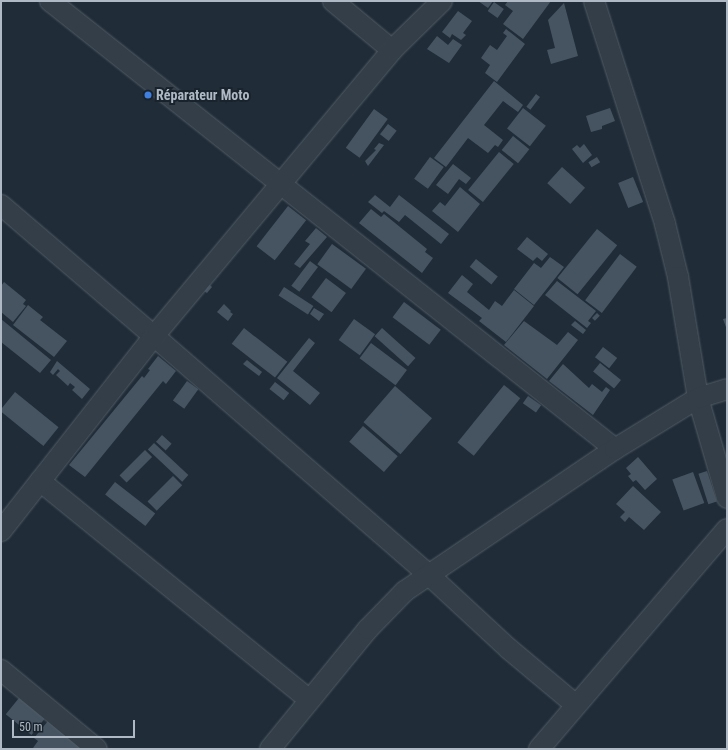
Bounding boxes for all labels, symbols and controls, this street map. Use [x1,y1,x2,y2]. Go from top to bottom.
place label: Réparateur Moto [156,87,249,103]
marker: Réparateur Moto [143,90,153,100]
scale bar [14,712,137,738]
text: 50 m [19,720,43,734]

